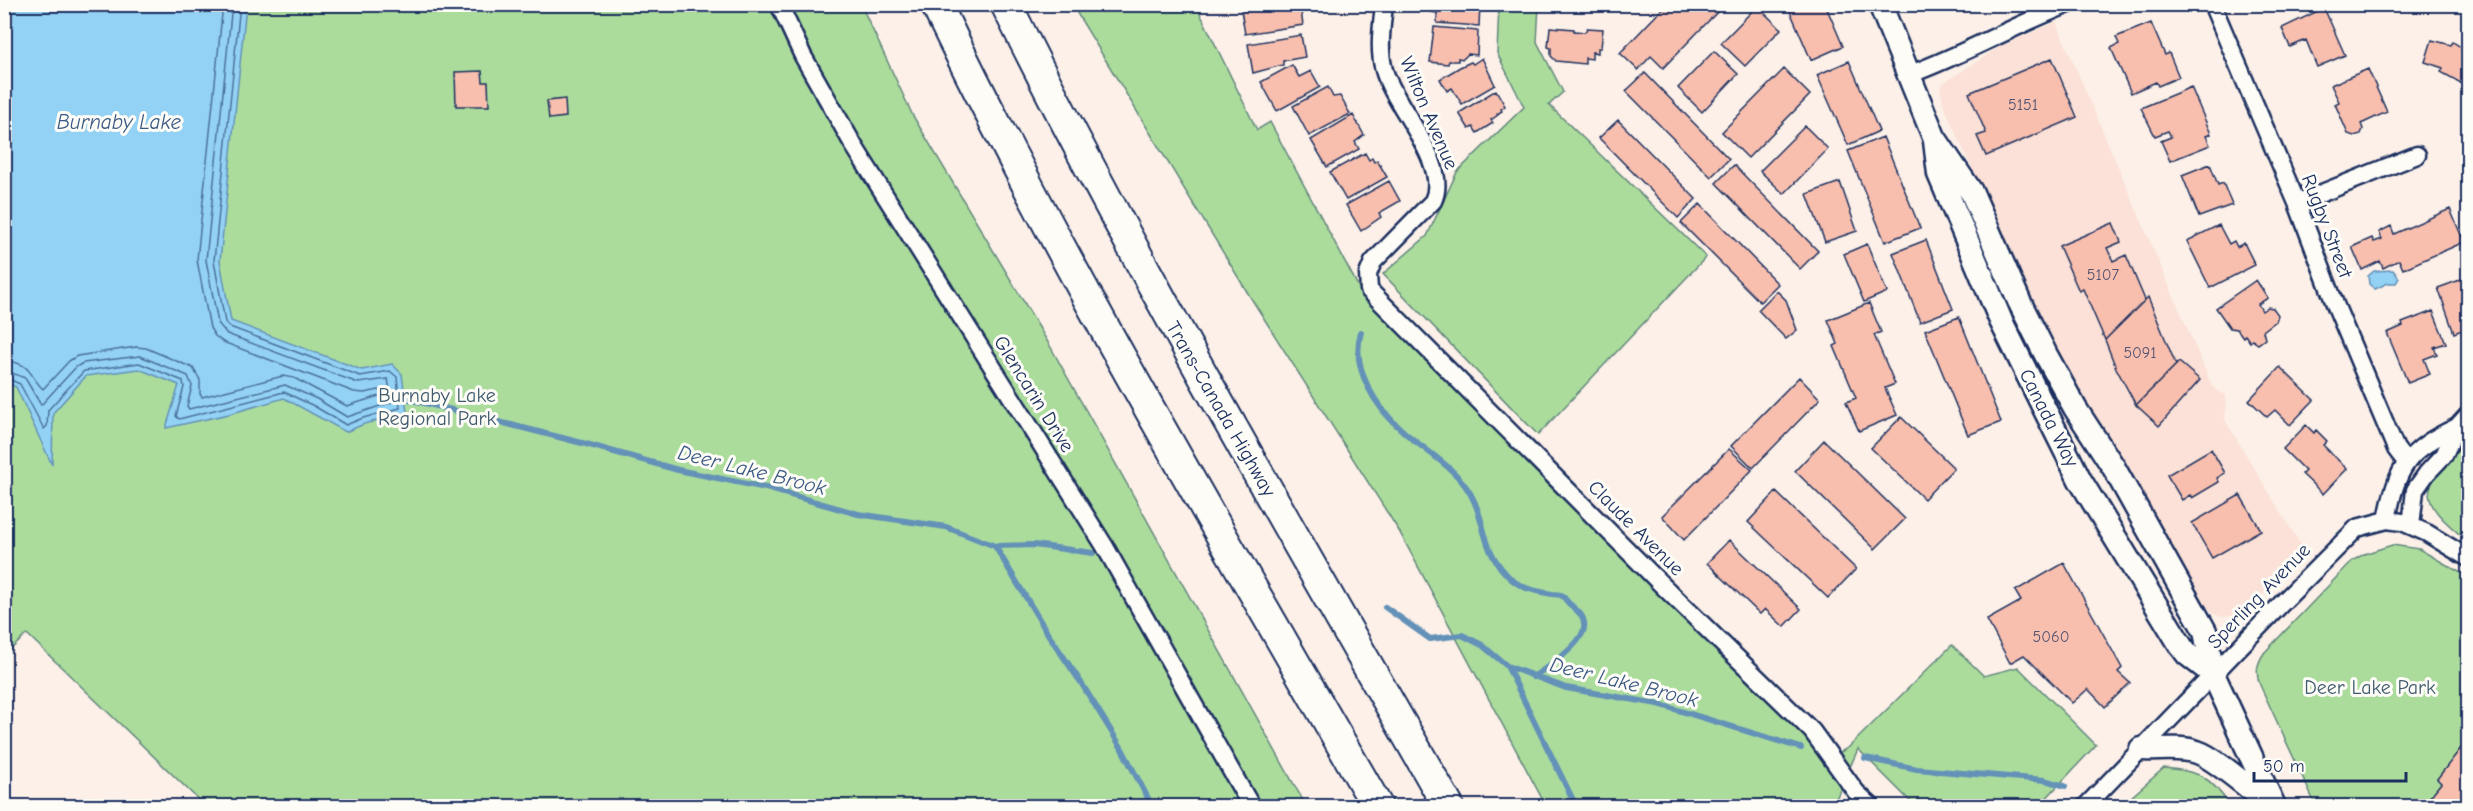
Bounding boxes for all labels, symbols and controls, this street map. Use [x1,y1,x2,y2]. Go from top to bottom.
street label: Wilton Avenue [1395,53,1463,173]
house number: 5151 [2008,96,2038,114]
water label: Burnaby Lake [57,110,182,134]
street label: Rugby Street [2297,171,2358,282]
house number: 5107 [2087,266,2120,284]
street label: Trans-Canada Highway [1161,317,1281,501]
street label: Glencarin Drive [989,332,1079,456]
house number: 5091 [2123,344,2157,362]
street label: Canada Way [2015,365,2084,471]
park label: Burnaby Lake Regional Park [378,384,496,430]
water label: Deer Lake Brook [675,440,829,500]
street label: Claude Avenue [1584,476,1688,580]
street label: Sperling Avenue [2203,538,2315,654]
house number: 5060 [2033,628,2069,646]
water label: Deer Lake Brook [1547,652,1701,712]
park label: Deer Lake Park [2304,676,2436,699]
scale bar [2254,745,2406,783]
text: 50 m [2263,756,2305,777]

